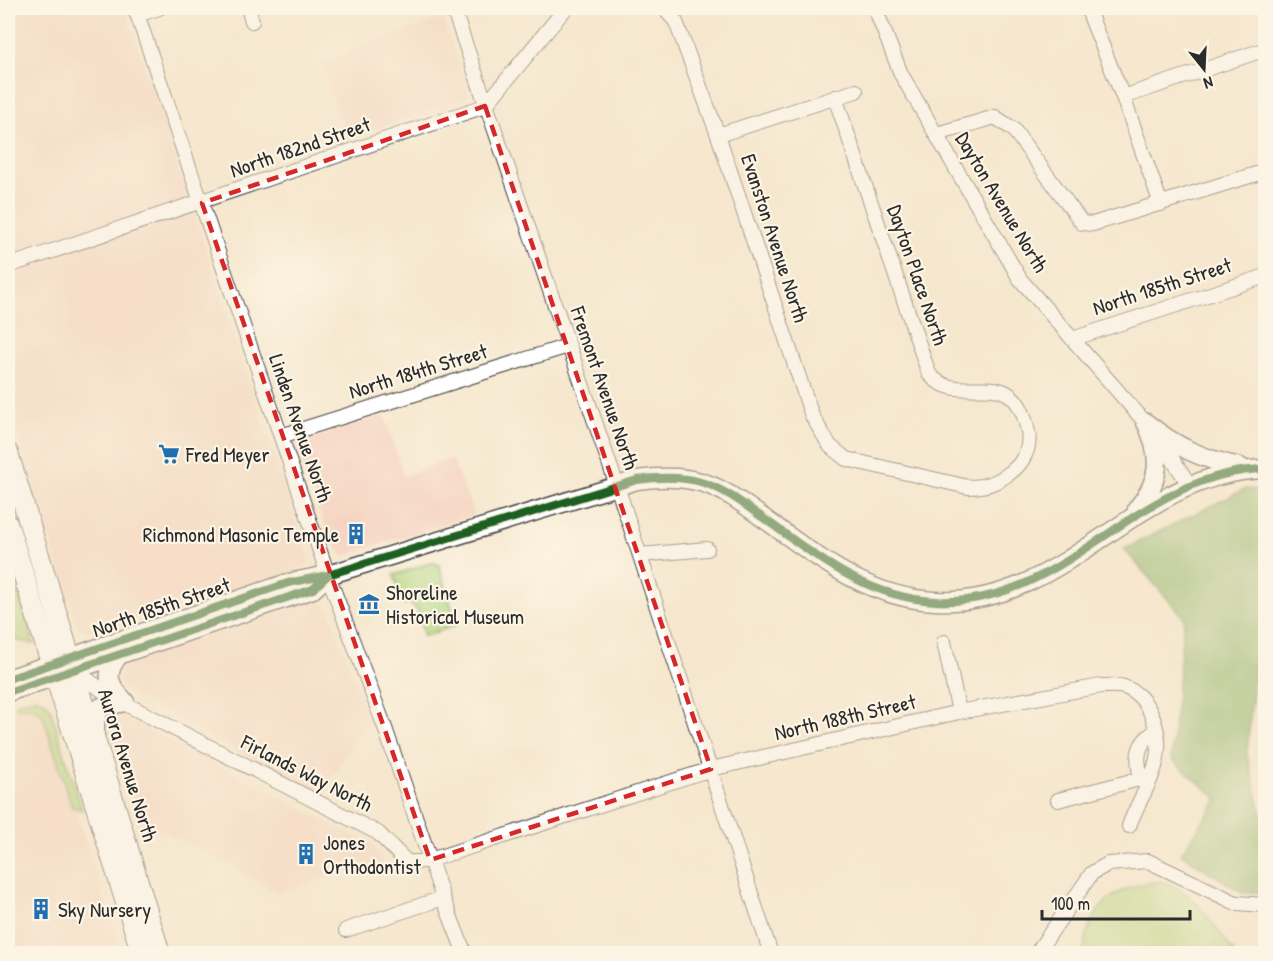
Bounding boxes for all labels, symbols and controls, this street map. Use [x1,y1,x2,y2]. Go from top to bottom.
north arrow [1174,39,1234,99]
text: N [1201,71,1216,95]
street label: North 182nd Street [226,109,375,185]
street label: Dayton Avenue North [949,126,1055,278]
street label: Evanston Avenue North [734,150,816,326]
street label: Dayton Place North [881,201,956,349]
street label: North 185th Street [1089,250,1236,322]
street label: Fremont Avenue North [563,302,647,473]
street label: North 184th Street [345,336,491,406]
street label: Linden Avenue North [262,350,340,506]
place label: Fred Meyer [185,440,270,469]
supermarket icon: Fred Meyer [157,442,181,466]
place label: Richmond Masonic Temple [143,520,339,549]
building icon: Richmond Masonic Temple [344,522,368,546]
street label: North 185th Street [88,570,235,644]
place label: Shoreline Historical Museum [386,578,524,631]
museum icon: Shoreline Historical Museum [357,592,381,616]
street label: Aurora Avenue North [91,685,165,845]
street label: North 188th Street [771,686,919,747]
street label: Firlands Way North [235,727,378,819]
place label: Jones Orthodontist [323,828,421,881]
building icon: Jones Orthodontist [294,842,318,866]
scale bar [1042,883,1190,921]
text: 100 m [1051,891,1090,916]
place label: Sky Nursery [58,895,151,924]
building icon: Sky Nursery [29,897,53,921]

